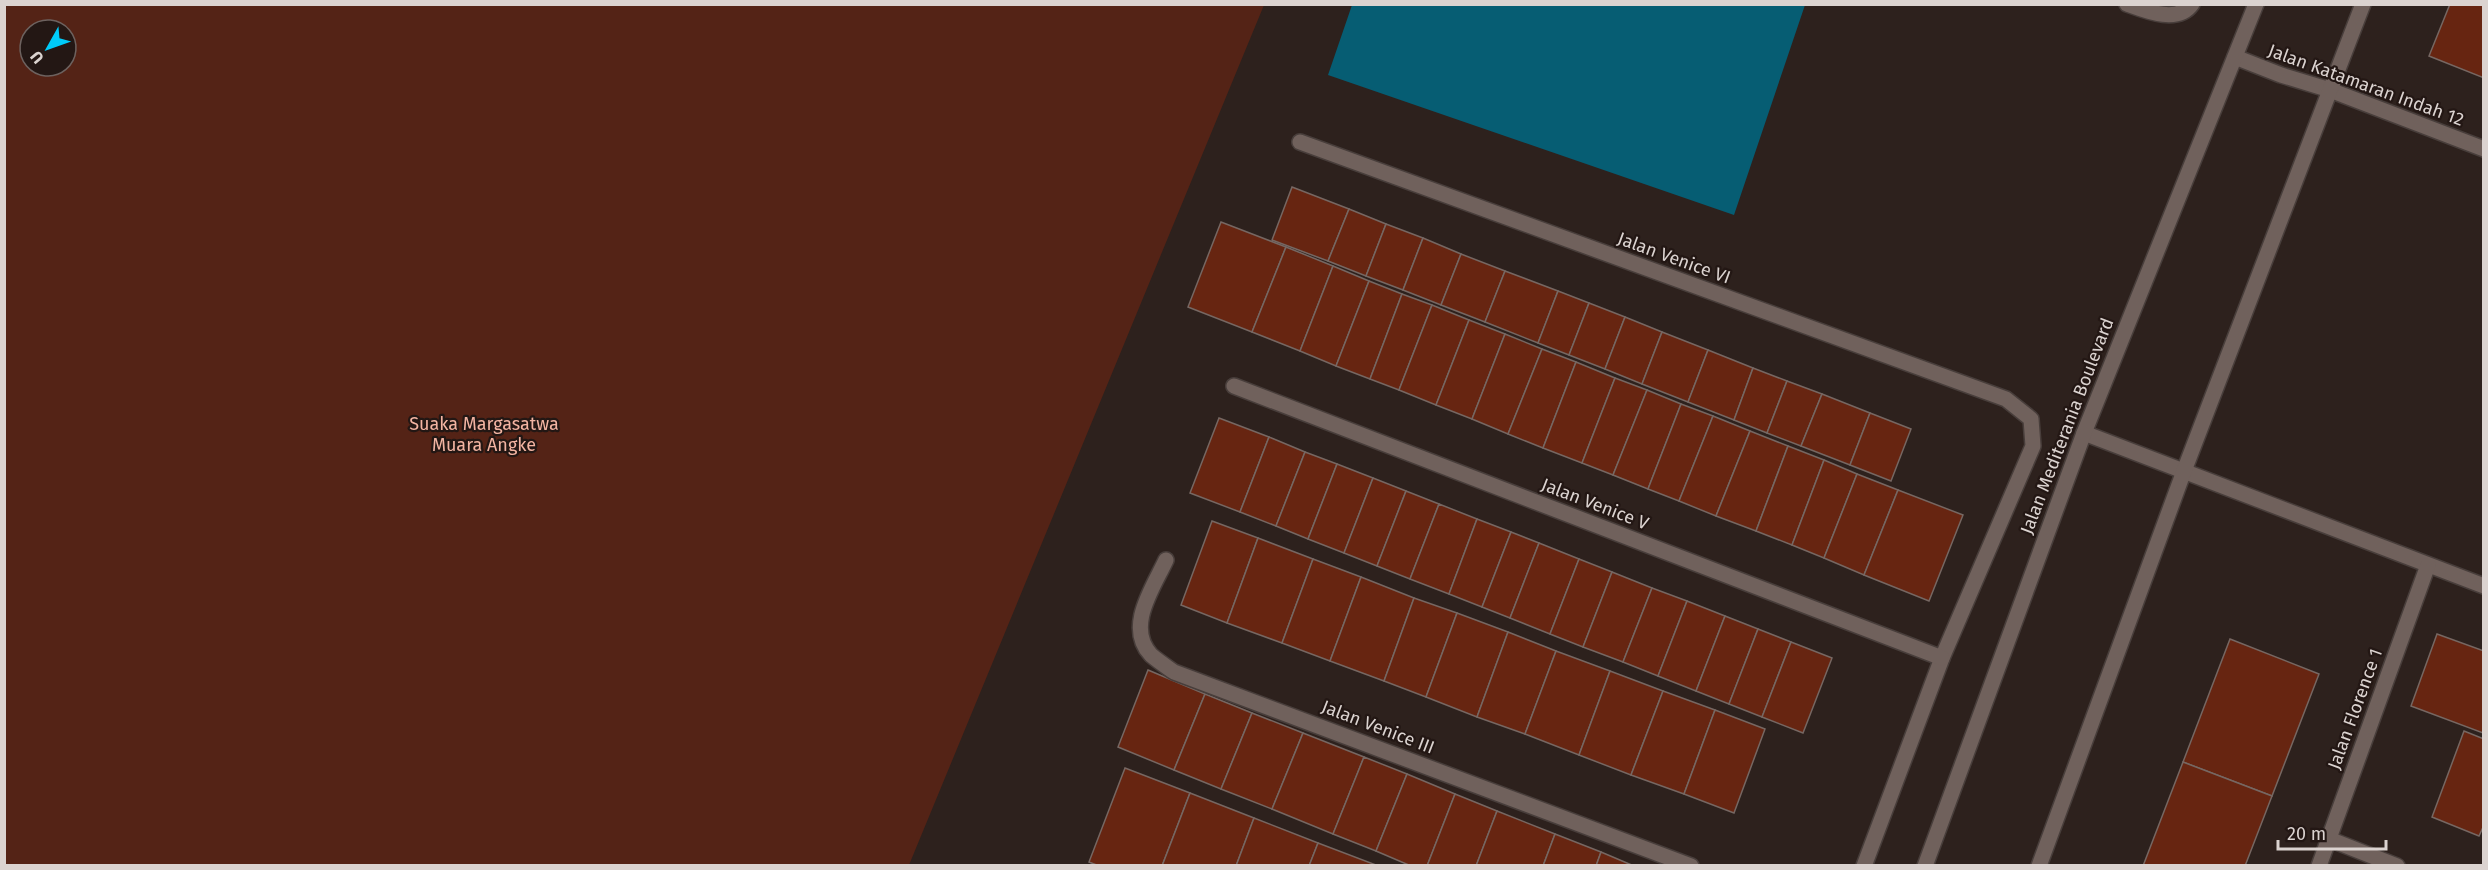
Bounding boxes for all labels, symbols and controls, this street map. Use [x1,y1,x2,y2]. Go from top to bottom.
north arrow [18,18,78,78]
street label: Jalan Katamaran Indah 12 [2265,39,2467,131]
text: U [26,47,48,67]
street label: Jalan Venice VI [1615,227,1733,289]
street label: Jalan Mediterania Boulevard [2016,315,2118,537]
park label: Suaka Margasatwa Muara Angke [409,413,559,456]
street label: Jalan Venice V [1538,473,1652,535]
street label: Jalan Florence 1 [2323,646,2387,772]
street label: Jalan Venice III [1318,695,1438,759]
scale bar [2278,813,2386,851]
text: 20 m [2287,823,2326,845]

